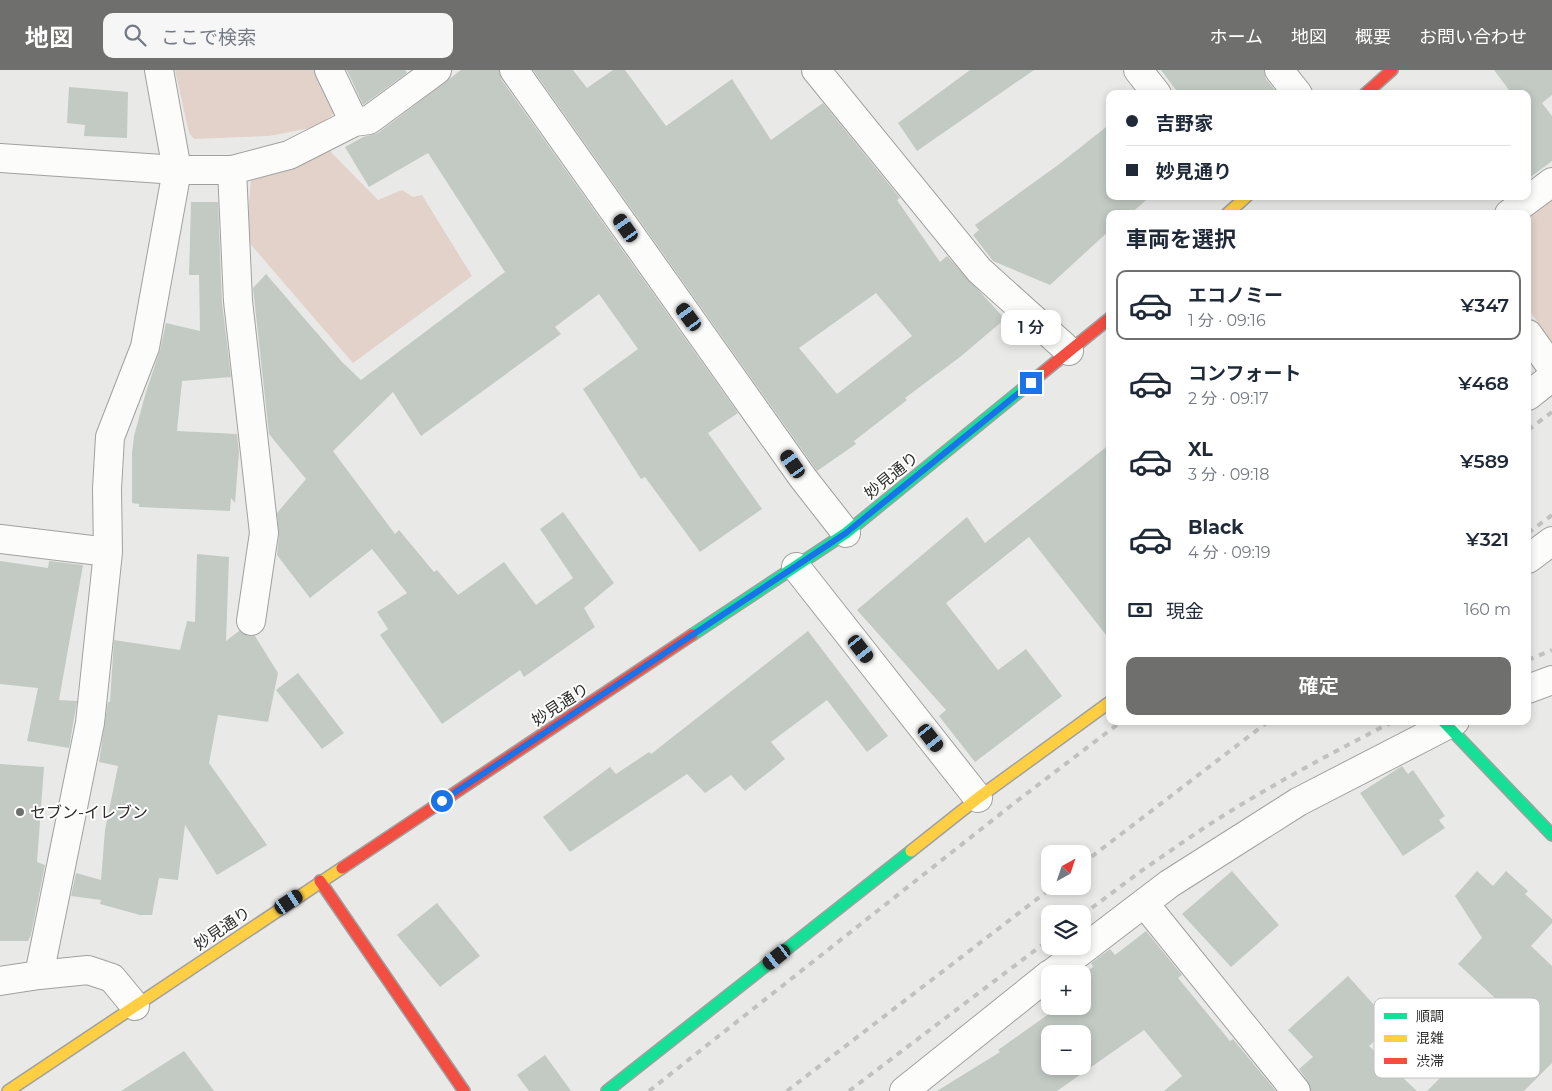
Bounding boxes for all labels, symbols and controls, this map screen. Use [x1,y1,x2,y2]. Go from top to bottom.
search box [103,13,453,58]
icon: search [121,21,149,49]
text: 地図 [25,23,73,52]
text: ここで検索 [161,26,256,49]
text: ホーム [1210,26,1263,48]
text: 地図 [1291,26,1327,48]
text: 概要 [1355,26,1391,48]
text: お問い合わせ [1419,26,1527,48]
text: 吉野家 [1156,112,1213,135]
text: 妙見通り [1156,160,1232,183]
car [611,211,640,245]
text: 車両を選択 [1126,226,1236,253]
icon: car [1128,283,1173,328]
text: エコノミー [1188,284,1283,307]
text: ¥347 [1460,294,1509,317]
car [674,300,703,334]
callout: 1 分 [1001,310,1061,346]
text: 1 分 · 09:16 [1188,311,1266,330]
text: 1 分 [1018,318,1044,337]
icon: car [1128,361,1173,406]
text: コンフォート [1188,362,1301,385]
route end [1020,372,1042,394]
text: ¥468 [1458,372,1509,395]
text: 2 分 · 09:17 [1188,389,1269,408]
text: XL [1188,438,1213,461]
icon: car [1128,439,1173,484]
car [778,447,807,481]
street label: 妙見通り [860,448,922,503]
text: ¥589 [1460,450,1509,473]
text: 3 分 · 09:18 [1188,465,1269,484]
text: Black [1188,516,1244,539]
icon: car [1128,517,1173,562]
text: ¥321 [1466,528,1509,551]
text: 4 分 · 09:19 [1188,543,1270,562]
icon: cash [1126,596,1154,624]
text: 現金 [1166,600,1204,623]
text: 160 m [1464,600,1511,619]
car [845,633,876,665]
button: 確定 [1126,657,1511,715]
street label: 妙見通り [528,679,592,730]
car [915,722,946,754]
route start [431,790,453,812]
place label: セブン-イレブン [30,803,148,822]
marker: セブン-イレブン [14,806,26,818]
north arrow [1041,845,1091,895]
map controls [1041,845,1091,1075]
car [272,887,305,917]
street label: 妙見通り [190,903,254,954]
button: layers [1041,905,1091,955]
car [760,942,793,972]
button: + [1041,965,1091,1015]
legend [1374,998,1540,1078]
text: 順調 [1416,1007,1444,1025]
button: − [1041,1025,1091,1075]
text: 混雑 [1416,1029,1444,1047]
text: 渋滞 [1416,1052,1444,1070]

